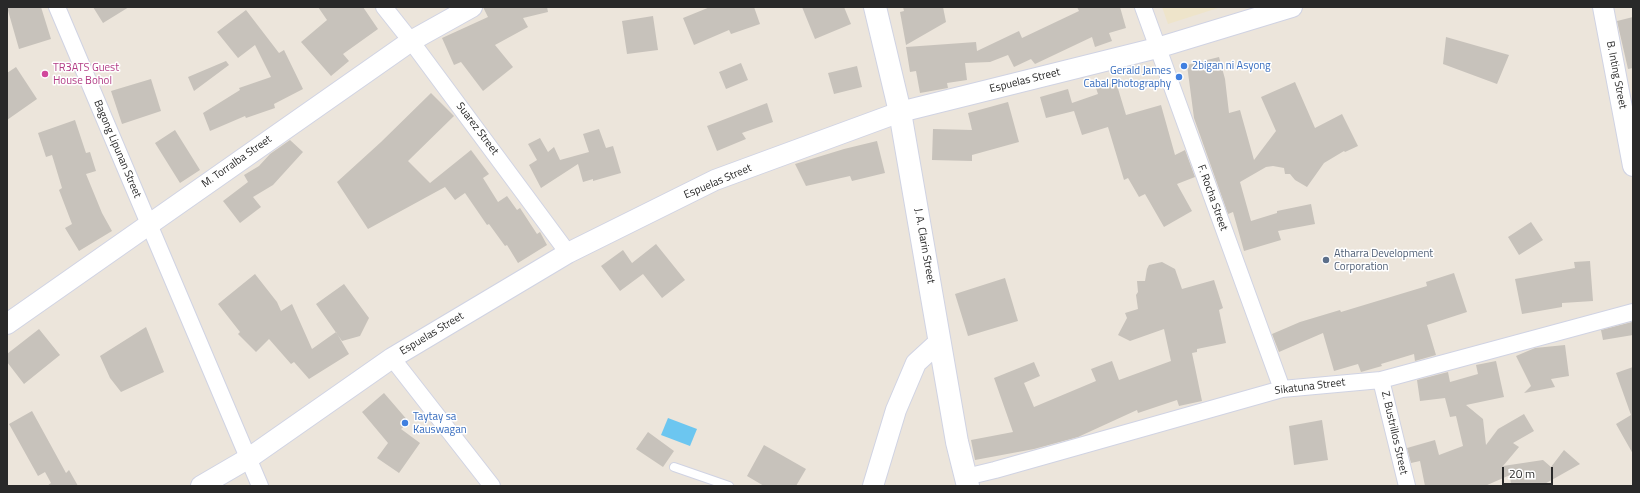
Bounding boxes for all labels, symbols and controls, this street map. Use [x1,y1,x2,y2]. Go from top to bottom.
street label: B. Inting Street [1603,40,1629,110]
place label: 2bigan ni Asyong [1192,59,1271,73]
place label: TR3ATS Guest House Bohol [53,61,119,87]
marker: 2bigan ni Asyong [1179,61,1189,71]
place label: Gerald James Cabal Photography [1083,64,1171,90]
street label: Espuelas Street [988,66,1062,96]
marker: TR3ATS Guest House Bohol [40,69,50,79]
marker: Gerald James Cabal Photography [1174,72,1184,82]
street label: Bagong Lipunan Street [90,98,144,200]
street label: Suarez Street [453,100,501,158]
street label: M. Torralba Street [199,133,275,191]
street label: Espuelas Street [682,162,754,202]
street label: F. Rocha Street [1194,163,1230,233]
street label: J. A. Clarin Street [911,207,937,285]
place label: Atharra Development Corporation [1334,247,1433,273]
marker: Atharra Development Corporation [1321,255,1331,265]
street label: Espuelas Street [398,310,466,358]
street label: Sikatuna Street [1274,376,1346,398]
street label: Z. Bustrillos Street [1378,390,1410,476]
place label: Taytay sa Kauswagan [413,410,467,436]
marker: Taytay sa Kauswagan [400,418,410,428]
scale bar [1504,459,1555,485]
text: 20 m [1509,464,1535,483]

